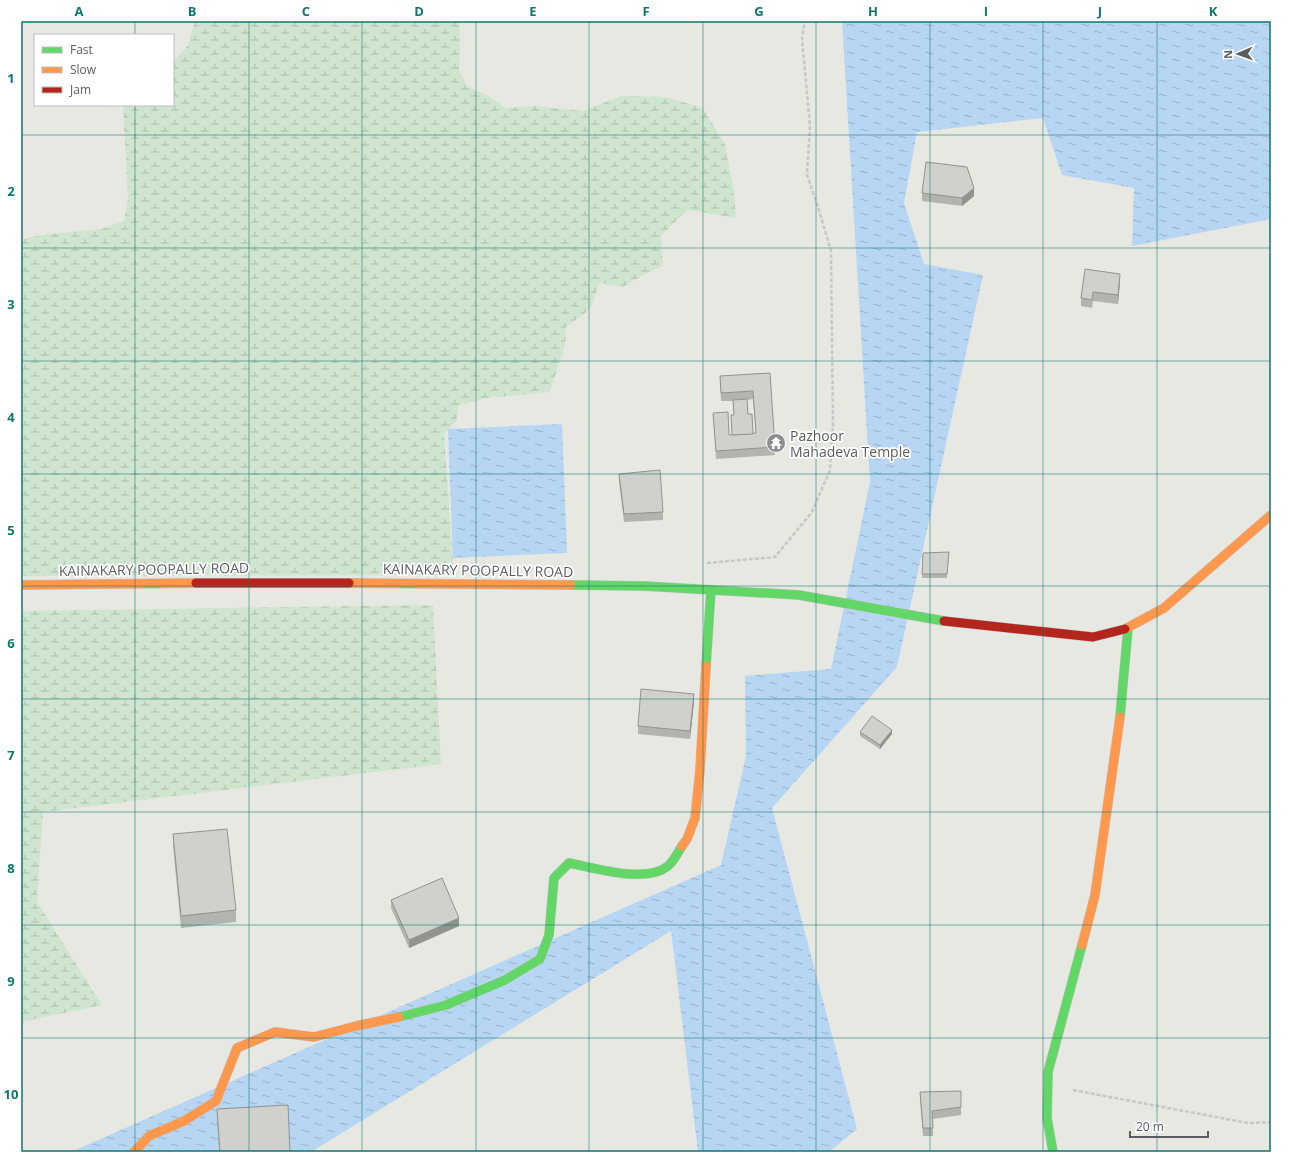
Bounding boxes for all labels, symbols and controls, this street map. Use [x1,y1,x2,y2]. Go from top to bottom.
text: A [75,2,84,20]
text: B [188,2,197,20]
text: C [302,2,310,20]
text: D [414,2,424,20]
text: E [529,2,537,20]
text: F [642,2,650,20]
text: G [754,2,764,20]
text: H [868,2,878,20]
text: I [984,2,988,20]
text: J [1097,2,1102,20]
text: K [1209,2,1218,20]
legend [34,34,174,106]
north arrow [1218,34,1258,74]
text: Fast [70,41,93,58]
text: N [1220,50,1235,59]
text: Slow [70,61,97,78]
text: 1 [7,69,15,87]
text: Jam [69,81,91,98]
text: 2 [7,182,15,200]
text: 3 [7,295,15,313]
text: 4 [7,408,15,426]
place label: Pazhoor Mahadeva Temple [790,426,910,461]
temple icon: Pazhoor Mahadeva Temple [765,432,787,454]
text: 5 [7,521,15,539]
street label: KAINAKARY POOPALLY ROAD [59,558,249,580]
street label: KAINAKARY POOPALLY ROAD [383,559,573,581]
text: 6 [7,634,15,652]
text: 7 [7,746,15,764]
text: 8 [7,859,15,877]
text: 9 [7,972,15,990]
text: 10 [4,1085,18,1103]
scale bar [1130,1113,1208,1139]
text: 20 m [1136,1118,1164,1135]

